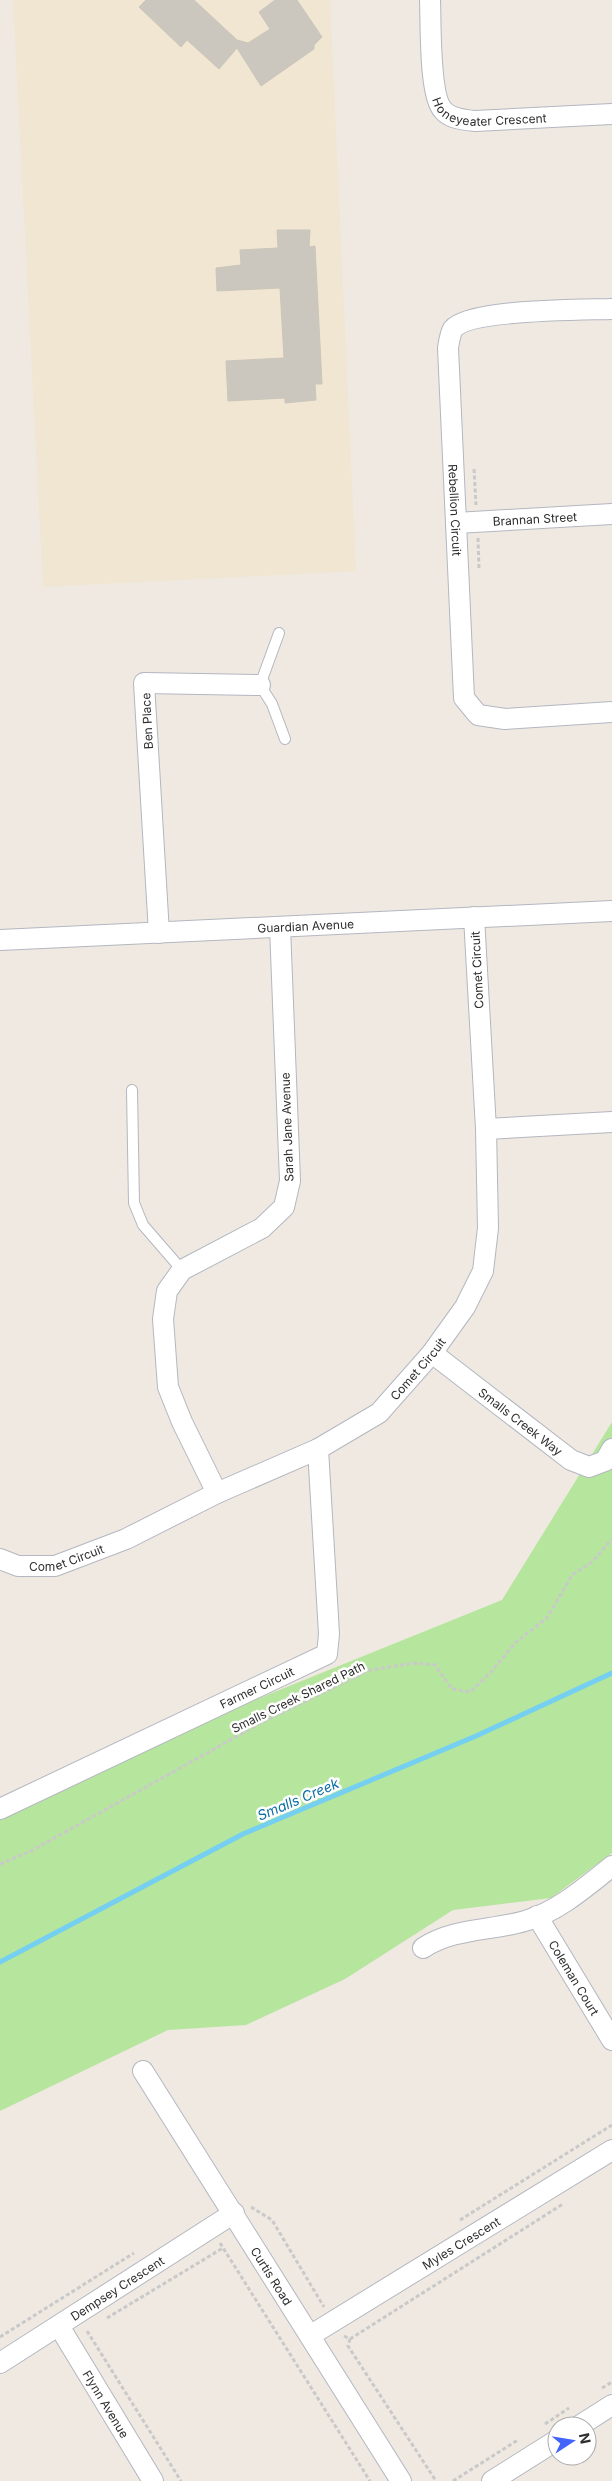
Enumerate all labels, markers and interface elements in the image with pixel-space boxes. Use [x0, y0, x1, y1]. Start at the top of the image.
street label: Honeyeater Crescent [430, 95, 547, 129]
street label: Rebellion Circuit [446, 464, 465, 556]
street label: Brannan Street [492, 509, 578, 528]
street label: Ben Place [138, 692, 156, 750]
street label: Guardian Avenue [257, 916, 354, 935]
street label: Comet Circuit [467, 931, 487, 1009]
street label: Sarah Jane Avenue [278, 1072, 296, 1182]
street label: Comet Circuit [387, 1334, 448, 1403]
street label: Smalls Creek Way [476, 1384, 566, 1459]
street label: Comet Circuit [29, 1541, 106, 1574]
street label: Smalls Creek Shared Path [229, 1658, 367, 1736]
street label: Farmer Circuit [217, 1663, 296, 1711]
water label: Smalls Creek [255, 1774, 342, 1824]
street label: Coleman Court [546, 1937, 603, 2018]
street label: Myles Crescent [419, 2213, 503, 2272]
street label: Curtis Road [248, 2244, 296, 2308]
street label: Dempsey Crescent [67, 2252, 167, 2323]
street label: Flynn Avenue [80, 2367, 132, 2440]
north arrow [547, 2416, 597, 2466]
text: N [576, 2431, 595, 2445]

